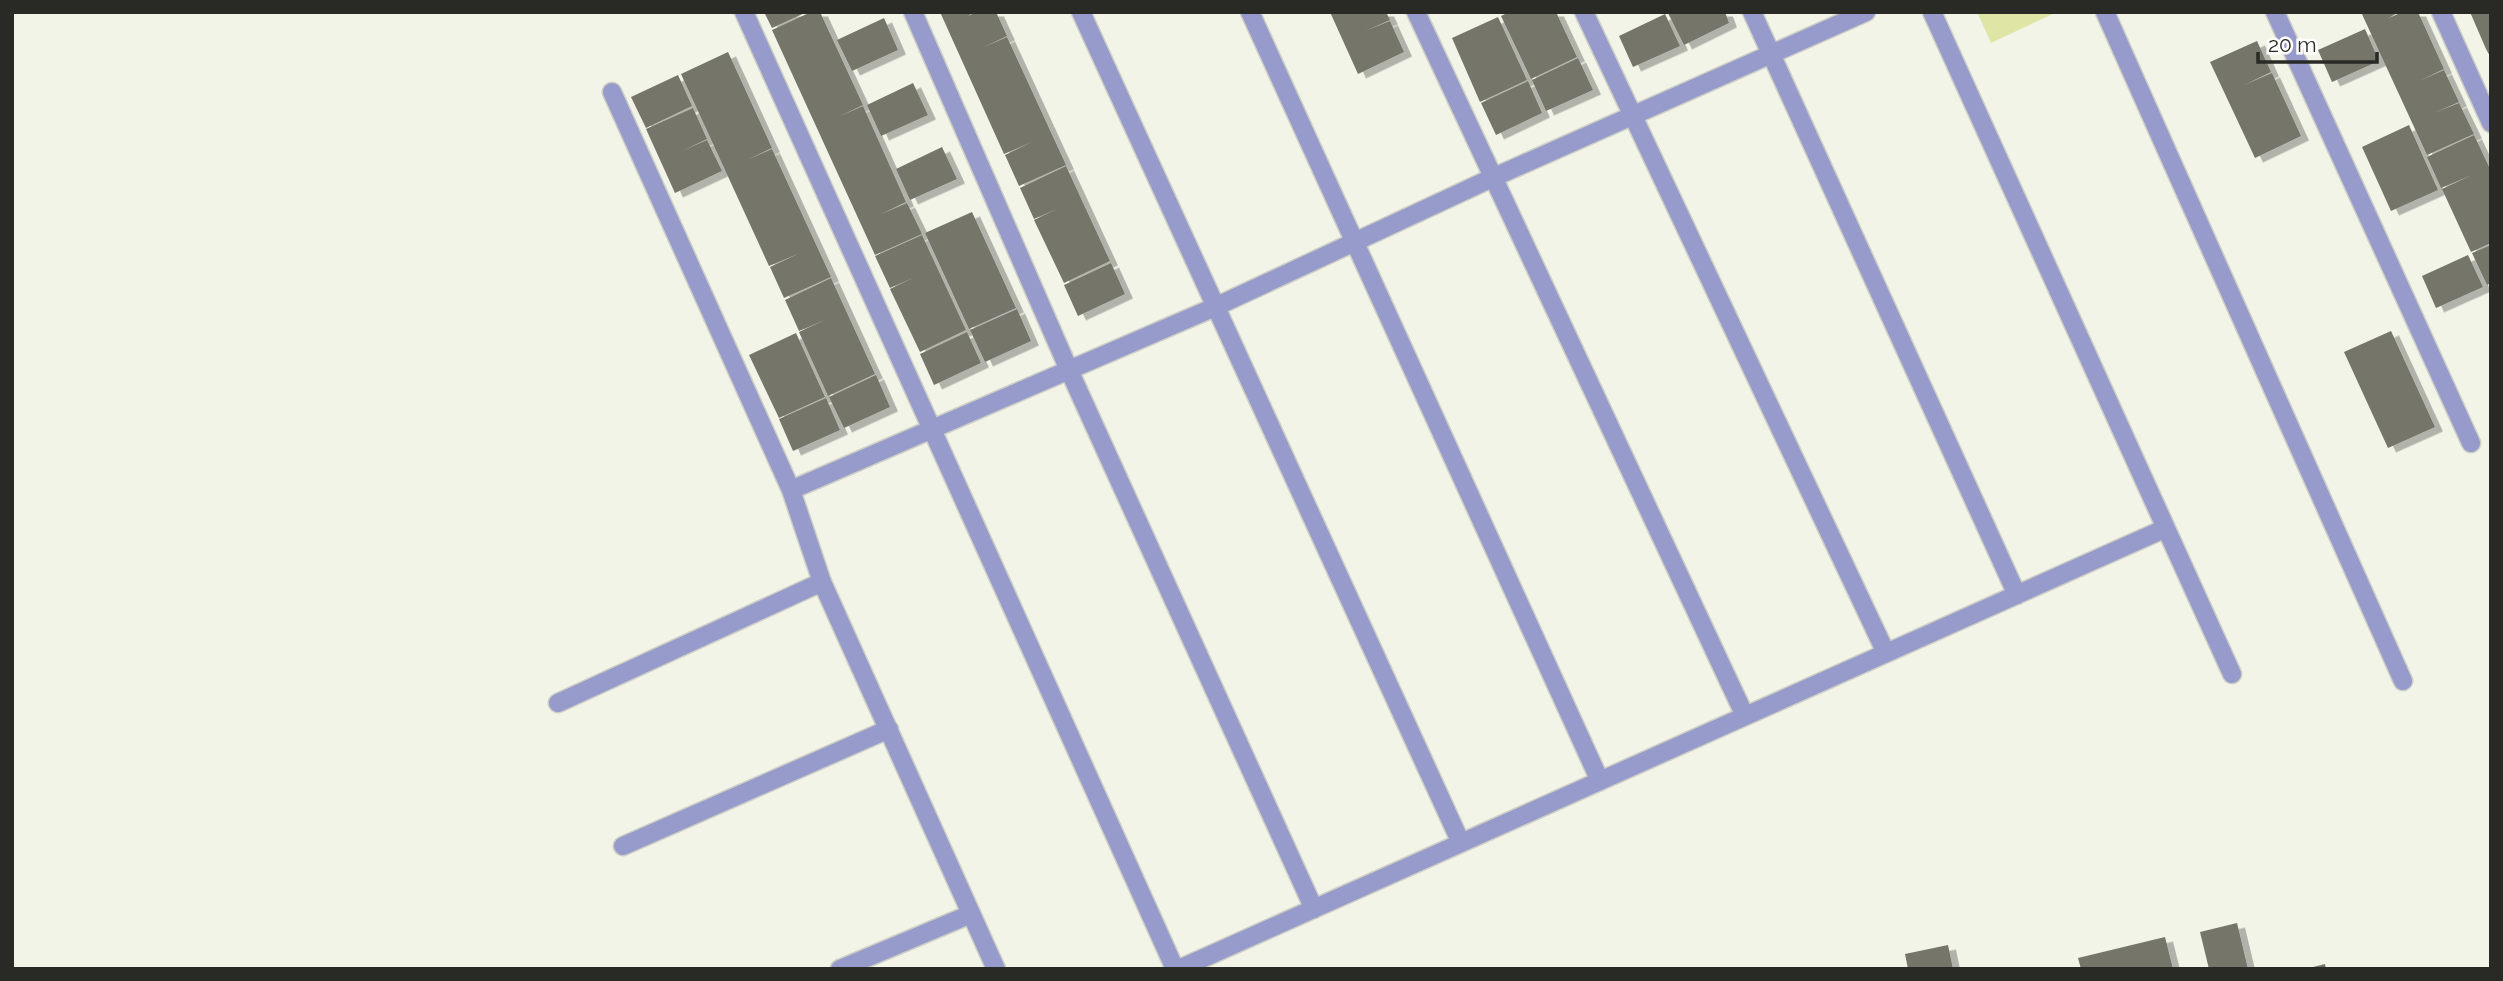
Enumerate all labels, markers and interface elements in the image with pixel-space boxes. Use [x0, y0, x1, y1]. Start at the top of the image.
scale bar [2258, 21, 2377, 65]
text: 20 m [2268, 32, 2316, 57]

